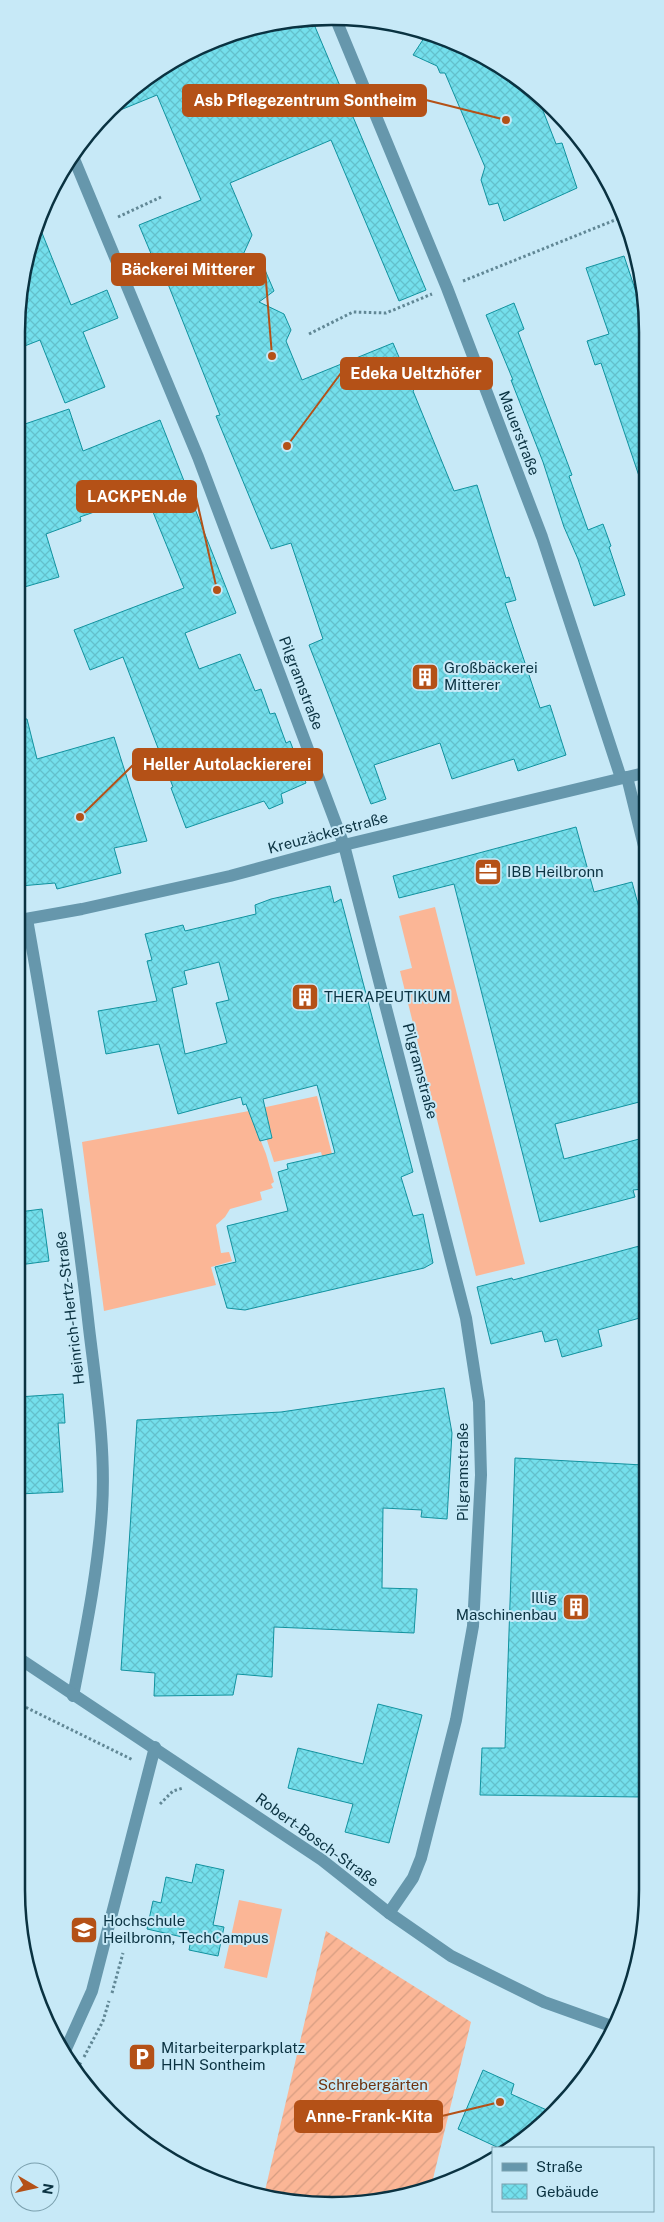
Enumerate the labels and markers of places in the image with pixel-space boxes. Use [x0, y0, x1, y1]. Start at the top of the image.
callout: Asb Pflegezentrum Sontheim [183, 85, 426, 116]
callout: Bäckerei Mitterer [112, 254, 265, 285]
callout: Edeka Ueltzhöfer [341, 358, 492, 389]
callout: LACKPEN.de [77, 481, 196, 512]
place label: Großbäckerei Mitterer [444, 659, 538, 693]
building icon: Großbäckerei Mitterer [410, 662, 440, 692]
callout: Heller Autolackiererei [133, 749, 322, 780]
office icon: IBB Heilbronn [473, 857, 503, 887]
place label: IBB Heilbronn [507, 863, 604, 880]
building icon: THERAPEUTIKUM [290, 982, 320, 1012]
place label: THERAPEUTIKUM [324, 988, 451, 1005]
place label: Illig Maschinenbau [456, 1589, 557, 1623]
building icon: Illig Maschinenbau [561, 1592, 591, 1622]
place label: Hochschule Heilbronn, TechCampus [103, 1912, 269, 1946]
school or university icon: Hochschule Heilbronn, TechCampus [69, 1915, 99, 1945]
place label: Mitarbeiterparkplatz HHN Sontheim [161, 2039, 305, 2073]
parking icon: Mitarbeiterparkplatz HHN Sontheim [127, 2042, 157, 2072]
callout: Anne-Frank-Kita [295, 2101, 442, 2132]

